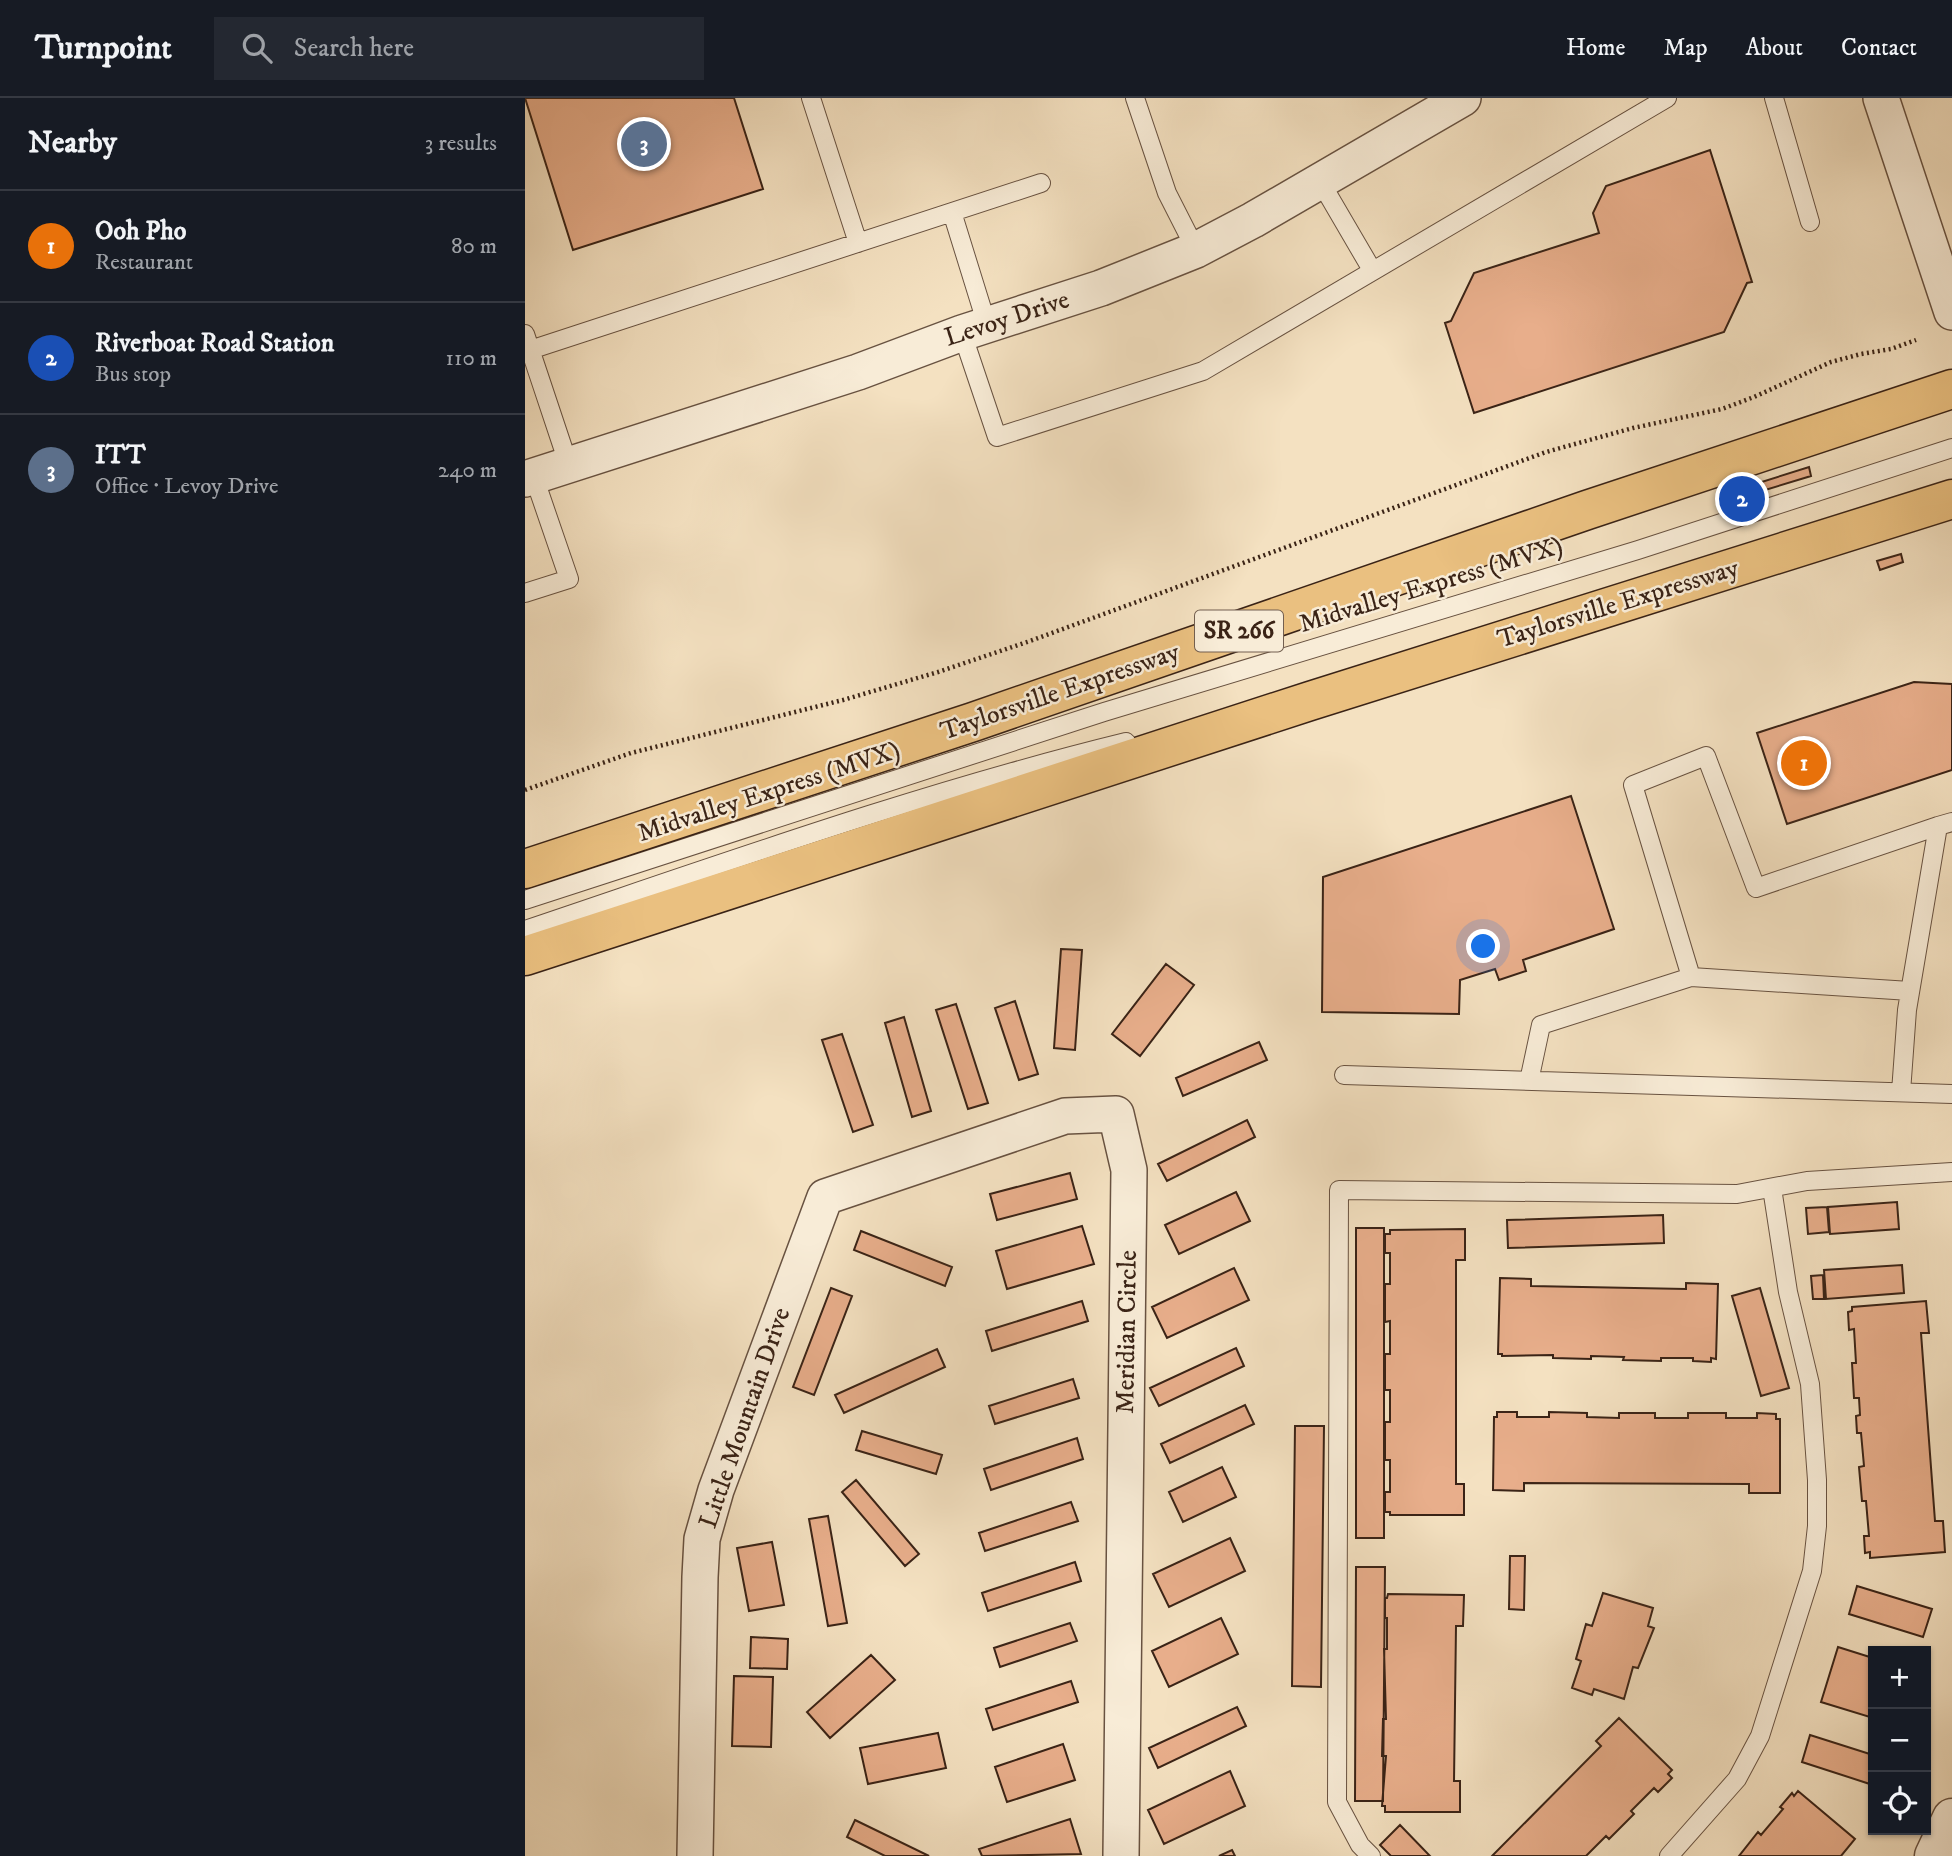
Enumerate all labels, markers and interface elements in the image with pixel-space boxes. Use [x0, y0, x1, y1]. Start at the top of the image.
search box [214, 17, 704, 80]
text: Turnpoint [35, 28, 172, 69]
icon: search [238, 29, 276, 67]
text: Search here [294, 32, 414, 65]
text: Home [1566, 33, 1625, 63]
text: Map [1663, 33, 1708, 63]
text: About [1746, 33, 1803, 63]
text: Contact [1841, 33, 1917, 63]
pin: 3 [621, 118, 667, 170]
text: Nearby [28, 125, 117, 162]
text: 3 results [425, 129, 497, 158]
text: Ooh Pho [95, 215, 186, 248]
text: 1 [47, 232, 55, 261]
text: 80 m [451, 232, 497, 261]
text: Restaurant [95, 248, 193, 277]
street label: Levoy Drive [940, 283, 1074, 355]
text: Riverboat Road Station [95, 327, 334, 360]
text: 2 [45, 344, 57, 373]
text: 110 m [446, 344, 497, 373]
text: Bus stop [95, 360, 171, 389]
text: ITT [95, 439, 146, 472]
text: 3 [47, 456, 55, 485]
text: 240 m [438, 456, 497, 485]
text: Office · Levoy Drive [95, 472, 278, 501]
pin: 2 [1719, 473, 1765, 525]
street label: Midvalley Express (MVX) [1295, 529, 1567, 641]
street label: Taylorsville Expressway [1493, 551, 1743, 656]
road number: SR 266 [1195, 610, 1283, 652]
street label: Taylorsville Expressway [936, 635, 1184, 748]
street label: Midvalley Express (MVX) [634, 734, 904, 850]
pin: 1 [1781, 737, 1827, 789]
your location [1466, 929, 1500, 963]
street label: Meridian Circle [1109, 1250, 1145, 1414]
street label: Little Mountain Drive [692, 1303, 798, 1533]
map controls [1868, 1646, 1931, 1835]
button: + [1868, 1646, 1931, 1709]
button: − [1868, 1709, 1931, 1772]
button: locate [1868, 1772, 1931, 1835]

